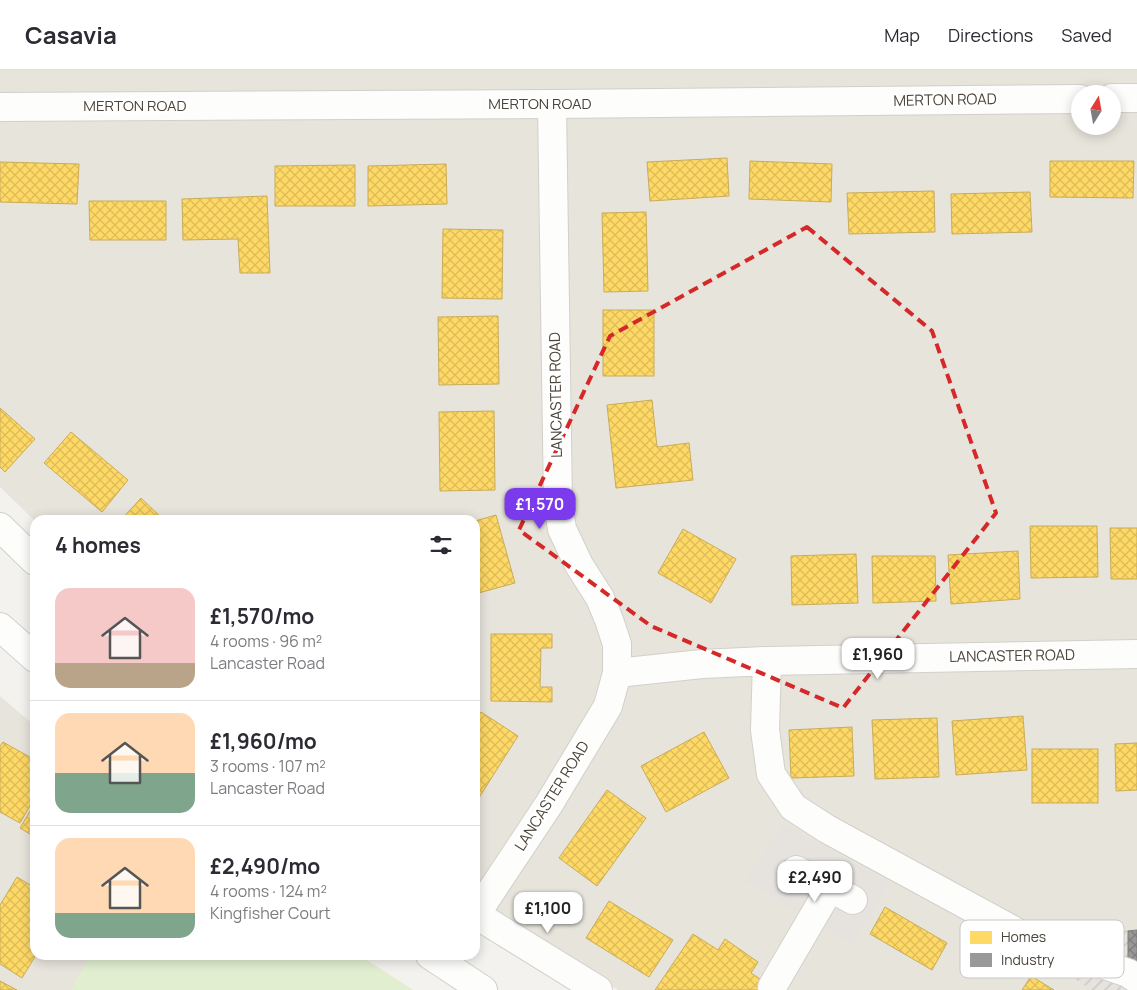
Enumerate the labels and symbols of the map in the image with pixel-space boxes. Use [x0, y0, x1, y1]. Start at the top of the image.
north arrow [1071, 85, 1121, 135]
street label: MERTON ROAD [893, 88, 997, 111]
street label: MERTON ROAD [488, 93, 592, 114]
street label: MERTON ROAD [83, 95, 187, 116]
street label: LANCASTER ROAD [544, 332, 567, 458]
pin: £1,570 [499, 488, 581, 530]
pin: £1,960 [837, 638, 919, 680]
street label: LANCASTER ROAD [949, 644, 1075, 667]
street label: LANCASTER ROAD [509, 737, 594, 855]
pin: £2,490 [774, 860, 856, 903]
pin: £1,100 [507, 892, 589, 934]
legend [960, 920, 1124, 978]
text: Homes [1001, 927, 1046, 946]
text: Industry [1001, 950, 1055, 969]

